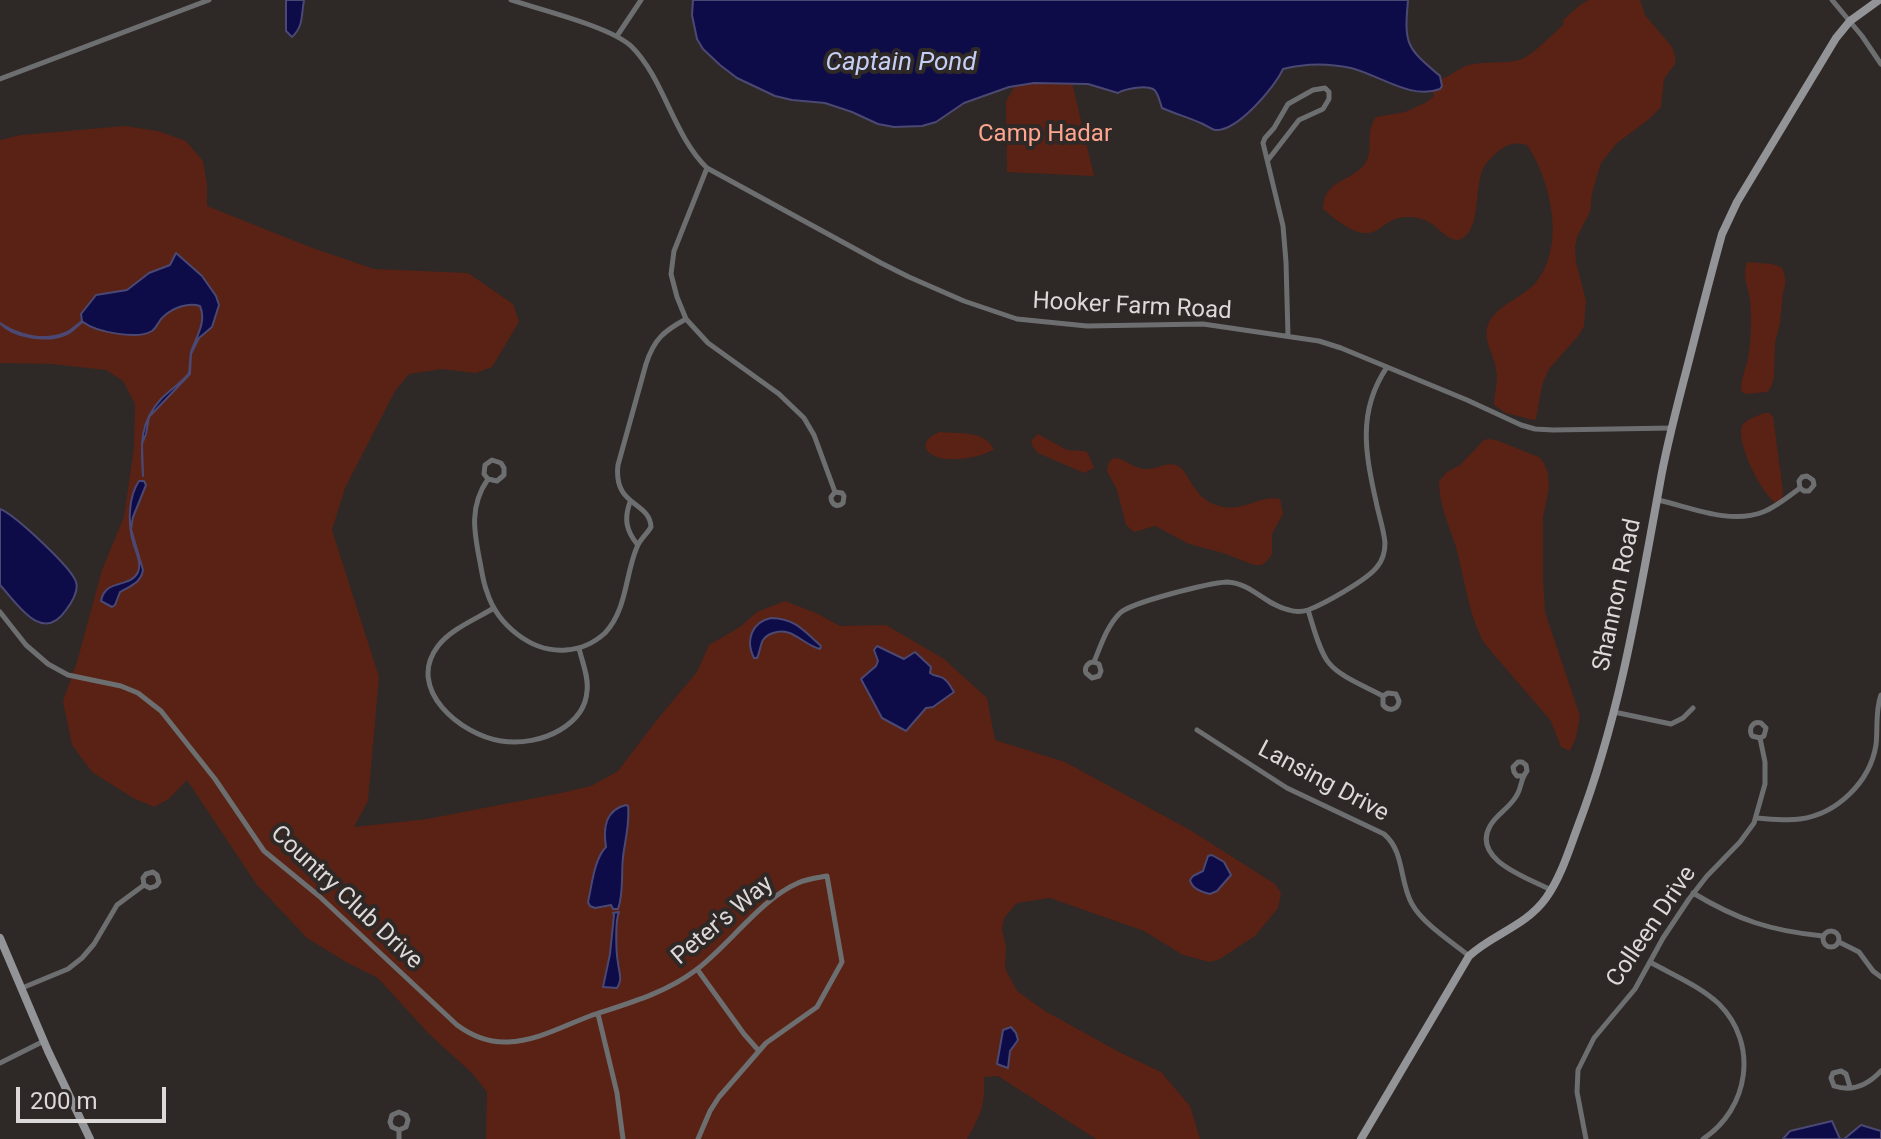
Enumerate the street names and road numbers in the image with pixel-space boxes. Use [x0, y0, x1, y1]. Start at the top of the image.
street label: Hooker Farm Road [1032, 287, 1232, 327]
street label: Shannon Road [1588, 516, 1648, 674]
street label: Lansing Drive [1253, 735, 1393, 829]
street label: Country Club Drive [264, 820, 428, 976]
street label: Colleen Drive [1601, 861, 1703, 993]
street label: Peter's Way [666, 870, 780, 972]

